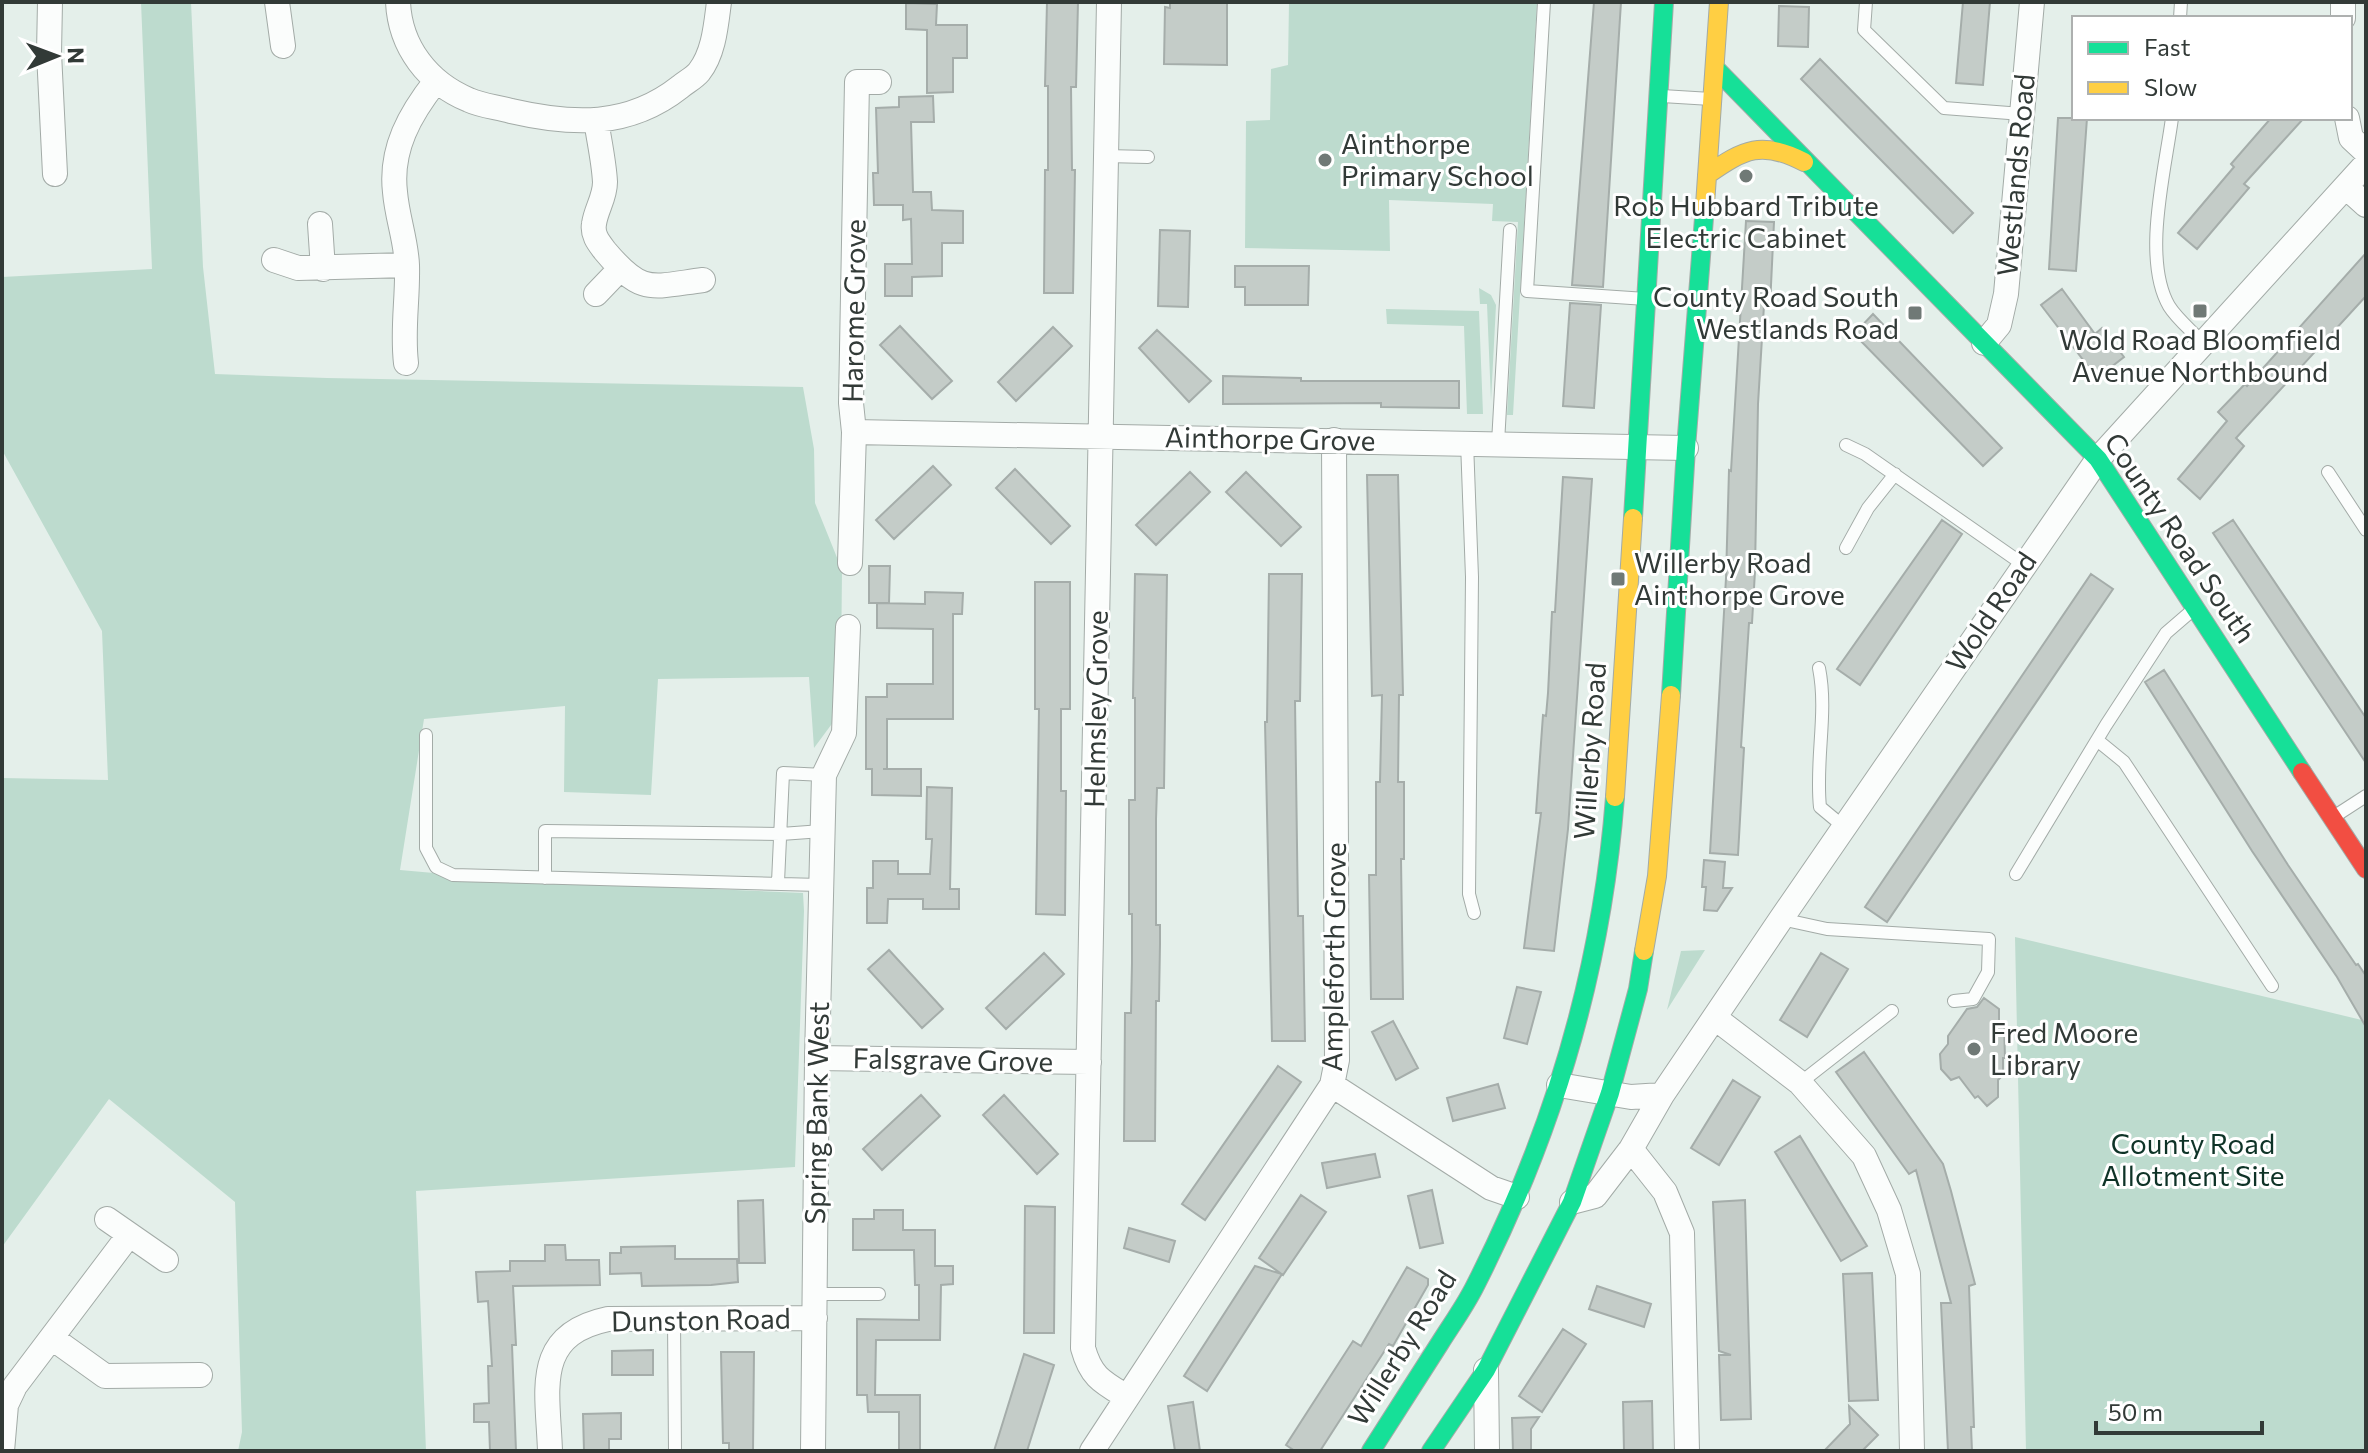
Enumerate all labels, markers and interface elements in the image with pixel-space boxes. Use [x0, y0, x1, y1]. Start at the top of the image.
north arrow [16, 16, 96, 96]
legend [2072, 16, 2352, 120]
text: Fast [2144, 32, 2191, 61]
text: N [63, 47, 90, 64]
street label: Westlands Road [1989, 72, 2041, 278]
text: Slow [2144, 72, 2197, 101]
place label: Ainthorpe Primary School [1341, 126, 1534, 192]
marker: Ainthorpe Primary School [1316, 151, 1334, 169]
marker: Rob Hubbard Tribute Electric Cabinet [1737, 167, 1755, 185]
place label: Rob Hubbard Tribute Electric Cabinet [1613, 188, 1879, 254]
street label: Harome Grove [834, 219, 872, 403]
place label: County Road South Westlands Road [1653, 279, 1899, 345]
marker: Wold Road Bloomfield Avenue Northbound [2191, 302, 2209, 320]
marker: County Road South Westlands Road [1906, 304, 1924, 322]
place label: Wold Road Bloomfield Avenue Northbound [2059, 322, 2341, 388]
street label: Ainthorpe Grove [1164, 419, 1376, 457]
street label: County Road South [2098, 426, 2264, 649]
place label: Willerby Road Ainthorpe Grove [1634, 545, 1845, 611]
street label: Wold Road [1938, 545, 2043, 678]
marker: Willerby Road Ainthorpe Grove [1609, 570, 1627, 588]
street label: Helmsley Grove [1076, 610, 1114, 808]
street label: Willerby Road [1566, 661, 1612, 841]
street label: Ampleforth Grove [1314, 842, 1352, 1072]
street label: Spring Bank West [797, 1001, 835, 1225]
place label: Fred Moore Library [1990, 1015, 2138, 1081]
street label: Falsgrave Grove [852, 1040, 1054, 1078]
marker: Fred Moore Library [1965, 1040, 1983, 1058]
park label: County Road Allotment Site [2101, 1126, 2285, 1192]
street label: Willerby Road [1340, 1263, 1463, 1432]
street label: Dunston Road [611, 1300, 791, 1338]
scale bar [2096, 1385, 2262, 1435]
text: 50 m [2108, 1397, 2163, 1426]

